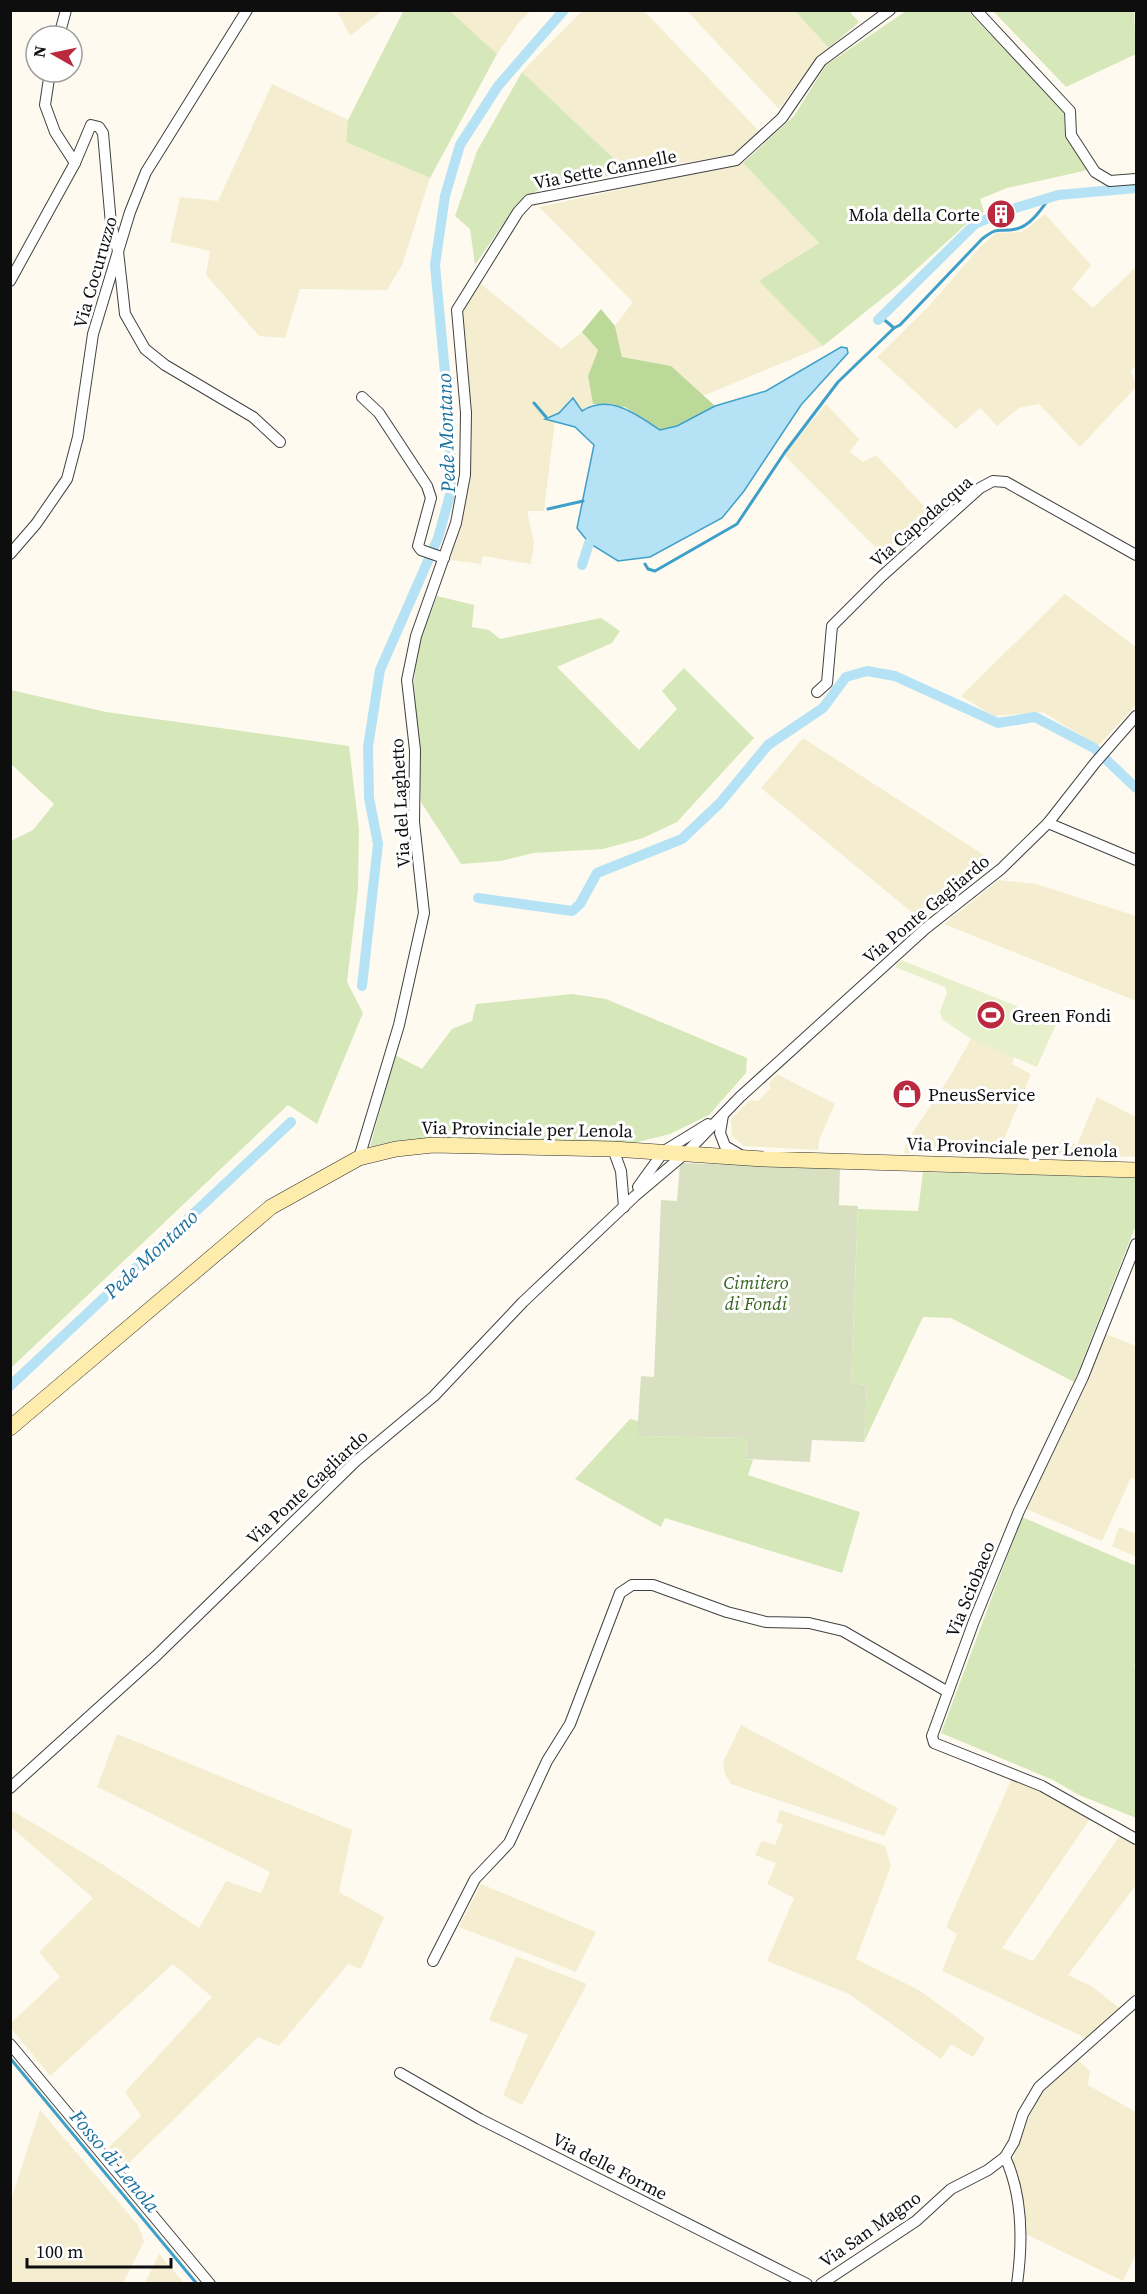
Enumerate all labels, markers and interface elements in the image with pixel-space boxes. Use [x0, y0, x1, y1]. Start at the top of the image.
north arrow [24, 24, 84, 84]
text: N [27, 44, 51, 59]
street label: Via Sette Cannelle [531, 143, 679, 195]
building icon: Mola della Corte [985, 198, 1017, 230]
place label: Mola della Corte [849, 202, 980, 227]
street label: Via Cocuruzzo [67, 213, 123, 331]
water label: Pede Montano [430, 373, 462, 494]
street label: Via Capodacqua [864, 469, 978, 573]
street label: Via del Laghetto [384, 737, 416, 868]
street label: Via Ponte Gagliardo [857, 849, 995, 969]
sports icon: Green Fondi [975, 999, 1007, 1031]
place label: Green Fondi [1012, 1003, 1111, 1028]
shop icon: PneusService [891, 1078, 923, 1110]
place label: PneusService [928, 1082, 1035, 1107]
street label: Via Provinciale per Lenola [421, 1115, 634, 1143]
street label: Via Provinciale per Lenola [906, 1131, 1119, 1163]
water label: Pede Montano [97, 1203, 204, 1306]
park label: Cimitero di Fondi [723, 1270, 789, 1316]
street label: Via Ponte Gagliardo [241, 1424, 373, 1550]
street label: Via Sciobaco [939, 1537, 1001, 1641]
water label: Fosso di Lenola [63, 2103, 167, 2219]
street label: Via delle Forme [548, 2126, 672, 2206]
street label: Via San Magno [814, 2185, 926, 2273]
scale bar [27, 2231, 171, 2269]
text: 100 m [36, 2239, 83, 2264]

